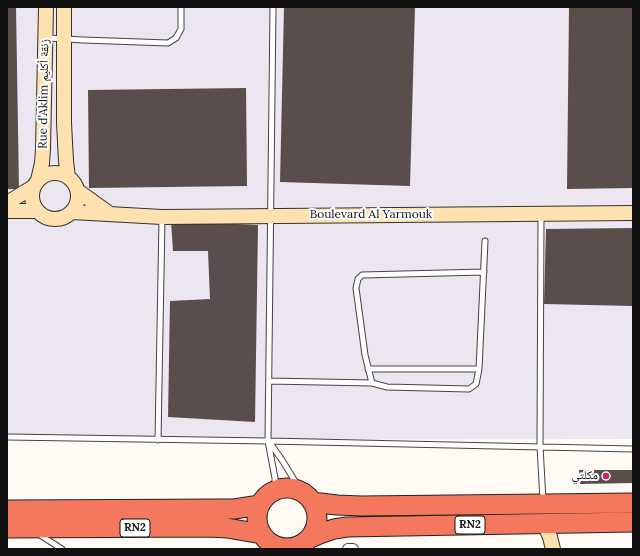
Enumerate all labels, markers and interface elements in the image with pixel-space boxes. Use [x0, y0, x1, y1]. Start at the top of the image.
street label: Rue d’Aklim زنقة أكليم [36, 39, 52, 149]
street label: Boulevard Al Yarmouk [310, 208, 432, 222]
place label: مكلتي [572, 469, 598, 483]
marker: مكلتي [601, 471, 611, 481]
road number: RN2 [455, 516, 485, 534]
road number: RN2 [120, 519, 150, 537]

